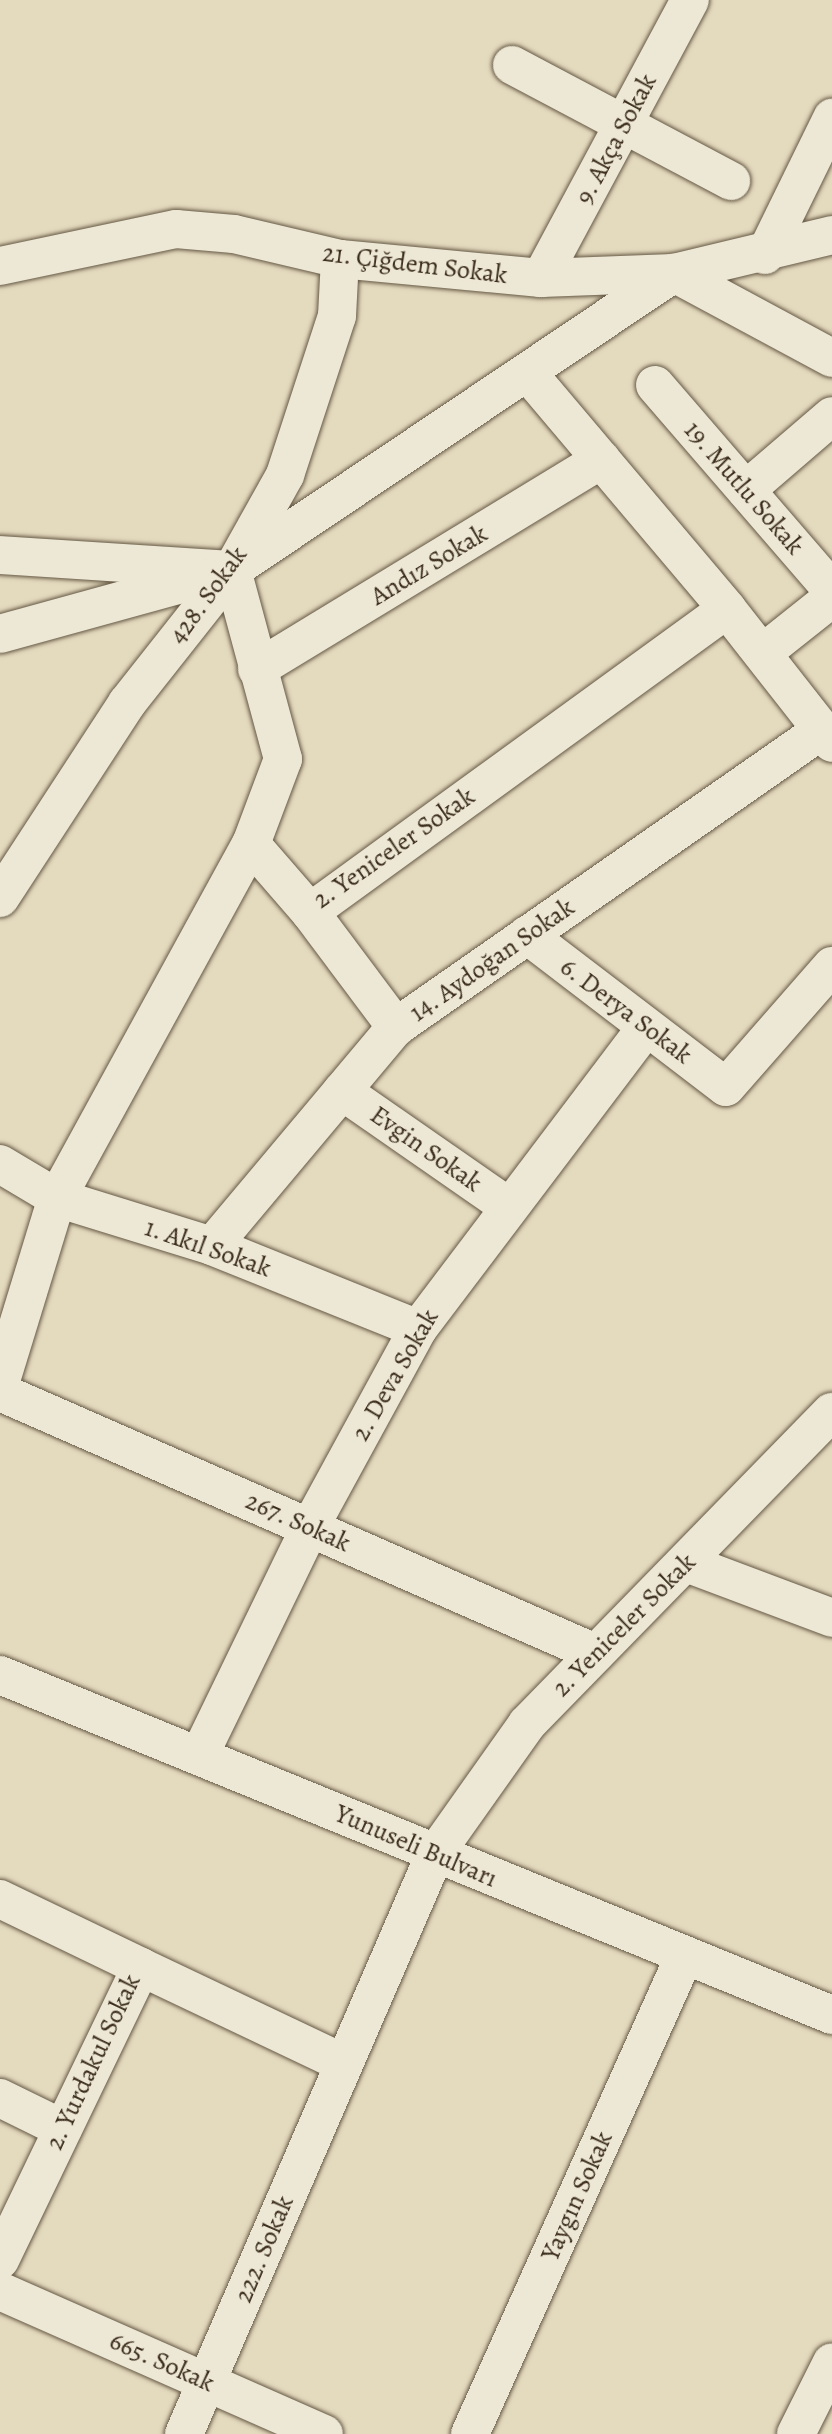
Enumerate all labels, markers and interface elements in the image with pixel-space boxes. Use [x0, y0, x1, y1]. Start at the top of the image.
street label: 9. Akça Sokak [569, 68, 663, 210]
street label: 21. Çiğdem Sokak [321, 237, 509, 291]
street label: 19. Mutlu Sokak [677, 415, 811, 561]
street label: Andız Sokak [365, 518, 493, 612]
street label: 428. Sokak [162, 540, 254, 650]
street label: 2. Yeniceler Sokak [307, 781, 481, 915]
street label: 14. Aydoğan Sokak [403, 891, 581, 1029]
street label: 6. Derya Sokak [554, 951, 698, 1071]
street label: Evgin Sokak [364, 1099, 488, 1199]
street label: 1. Akıl Sokak [141, 1212, 275, 1284]
street label: 2. Deva Sokak [345, 1303, 445, 1447]
street label: 267. Sokak [240, 1485, 356, 1559]
street label: 2. Yeniceler Sokak [546, 1547, 702, 1703]
street label: Yunuseli Bulvarı [330, 1798, 502, 1894]
street label: 2. Yurdakul Sokak [39, 1969, 147, 2155]
street label: Yaygın Sokak [535, 2126, 619, 2266]
street label: 222. Sokak [227, 2191, 301, 2307]
street label: 665. Sokak [105, 2325, 219, 2399]

